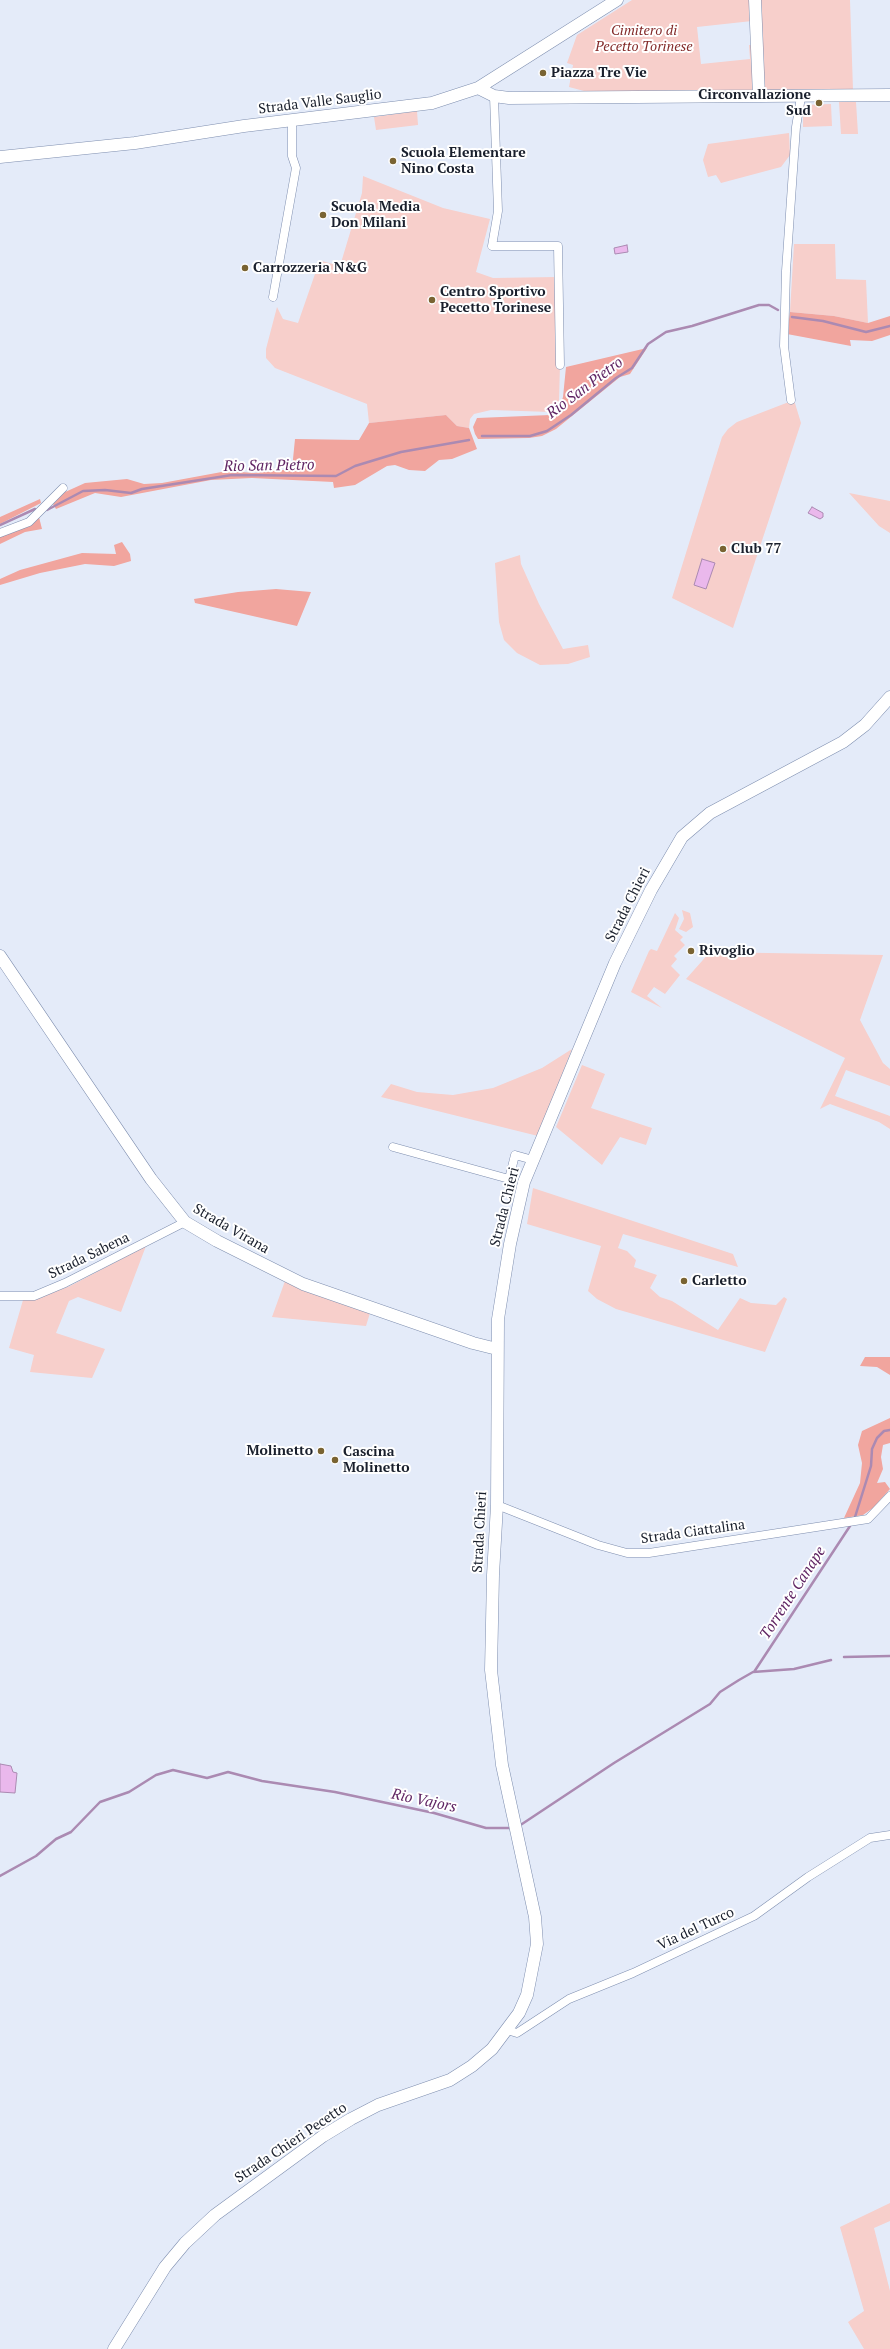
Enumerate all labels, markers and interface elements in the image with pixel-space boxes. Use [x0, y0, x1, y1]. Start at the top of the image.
park label: Cimitero di Pecetto Torinese [595, 23, 693, 56]
place label: Piazza Tre Vie [551, 65, 647, 81]
marker: Piazza Tre Vie [538, 68, 548, 78]
street label: Strada Valle Sauglio [257, 86, 383, 118]
place label: Circonvallazione Sud [698, 87, 811, 120]
marker: Circonvallazione Sud [814, 98, 824, 108]
place label: Scuola Elementare Nino Costa [401, 145, 526, 178]
marker: Scuola Elementare Nino Costa [388, 156, 398, 166]
place label: Scuola Media Don Milani [331, 199, 420, 232]
marker: Scuola Media Don Milani [318, 210, 328, 220]
place label: Carrozzeria N&G [253, 260, 367, 276]
marker: Carrozzeria N&G [240, 263, 250, 273]
place label: Centro Sportivo Pecetto Torinese [440, 284, 551, 316]
marker: Centro Sportivo Pecetto Torinese [427, 295, 437, 305]
water label: Rio San Pietro [543, 353, 627, 423]
water label: Rio San Pietro [223, 456, 315, 476]
place label: Club 77 [731, 541, 781, 557]
marker: Club 77 [718, 544, 728, 554]
street label: Strada Chieri [602, 865, 654, 945]
place label: Rivoglio [699, 943, 755, 959]
marker: Rivoglio [686, 946, 696, 956]
street label: Strada Chieri [487, 1165, 523, 1249]
street label: Strada Virana [190, 1200, 272, 1258]
street label: Strada Sabena [46, 1229, 132, 1283]
place label: Carletto [692, 1273, 746, 1289]
marker: Carletto [679, 1276, 689, 1286]
place label: Molinetto [246, 1443, 313, 1459]
place label: Cascina Molinetto [343, 1444, 410, 1476]
marker: Molinetto [316, 1446, 326, 1456]
marker: Cascina Molinetto [330, 1455, 340, 1465]
street label: Strada Chieri [469, 1491, 491, 1573]
street label: Strada Ciattalina [640, 1516, 746, 1548]
water label: Torrente Canape [756, 1543, 830, 1643]
water label: Rio Vajors [390, 1785, 458, 1817]
street label: Via del Turco [655, 1904, 737, 1954]
street label: Strada Chieri Pecetto [232, 2099, 350, 2187]

